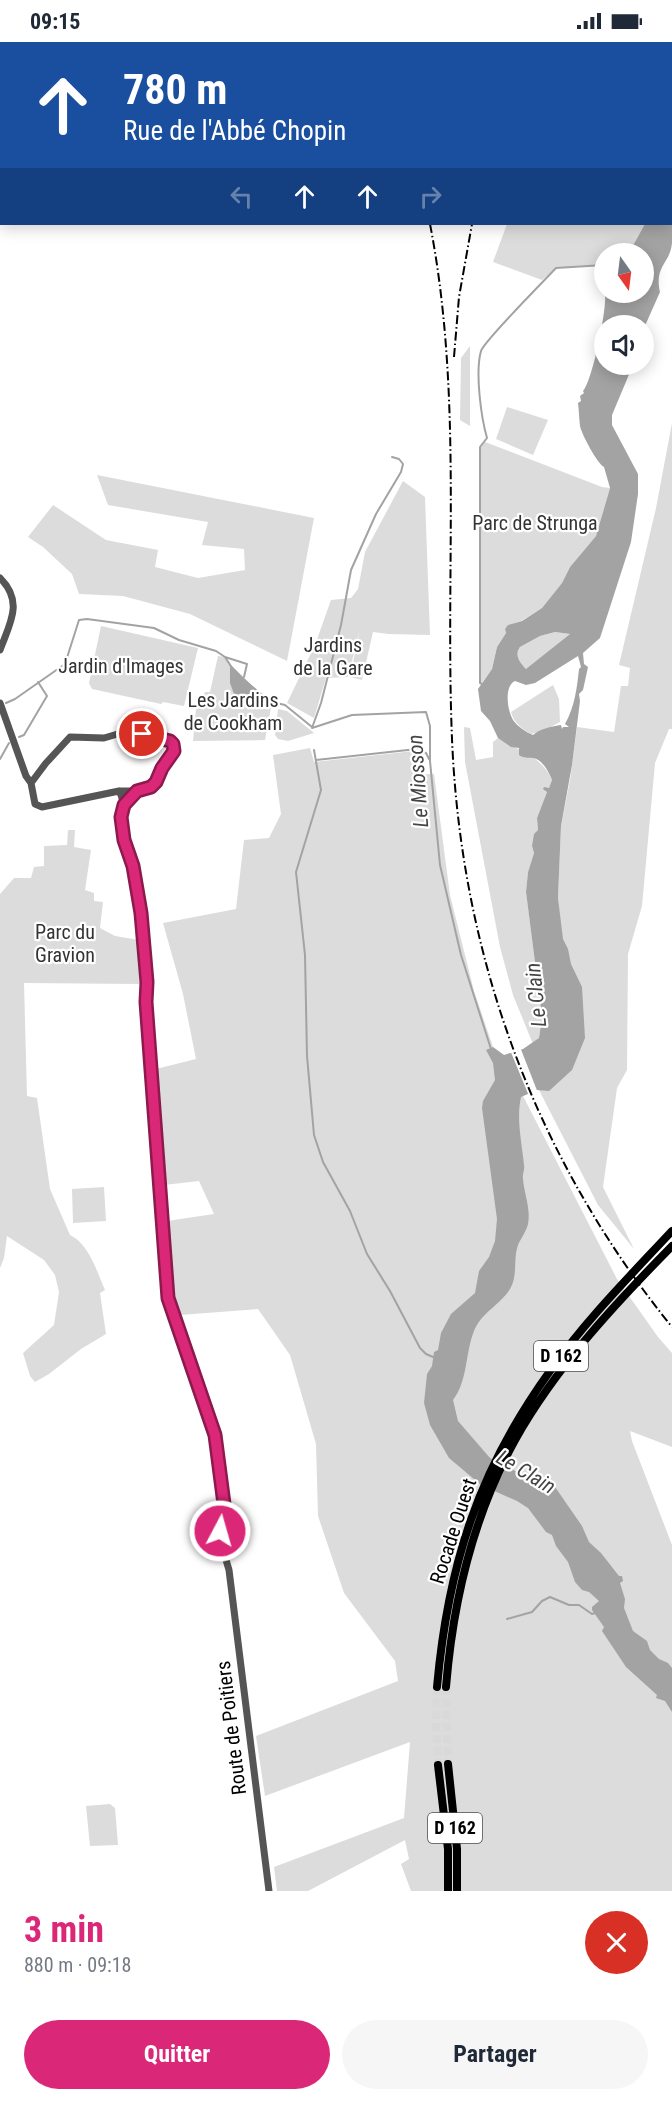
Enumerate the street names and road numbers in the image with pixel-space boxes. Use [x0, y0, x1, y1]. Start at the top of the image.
road number: D 162 [534, 1341, 588, 1371]
street label: Rocade Ouest [425, 1475, 481, 1587]
street label: Route de Poitiers [211, 1660, 251, 1796]
road number: D 162 [428, 1813, 482, 1843]

